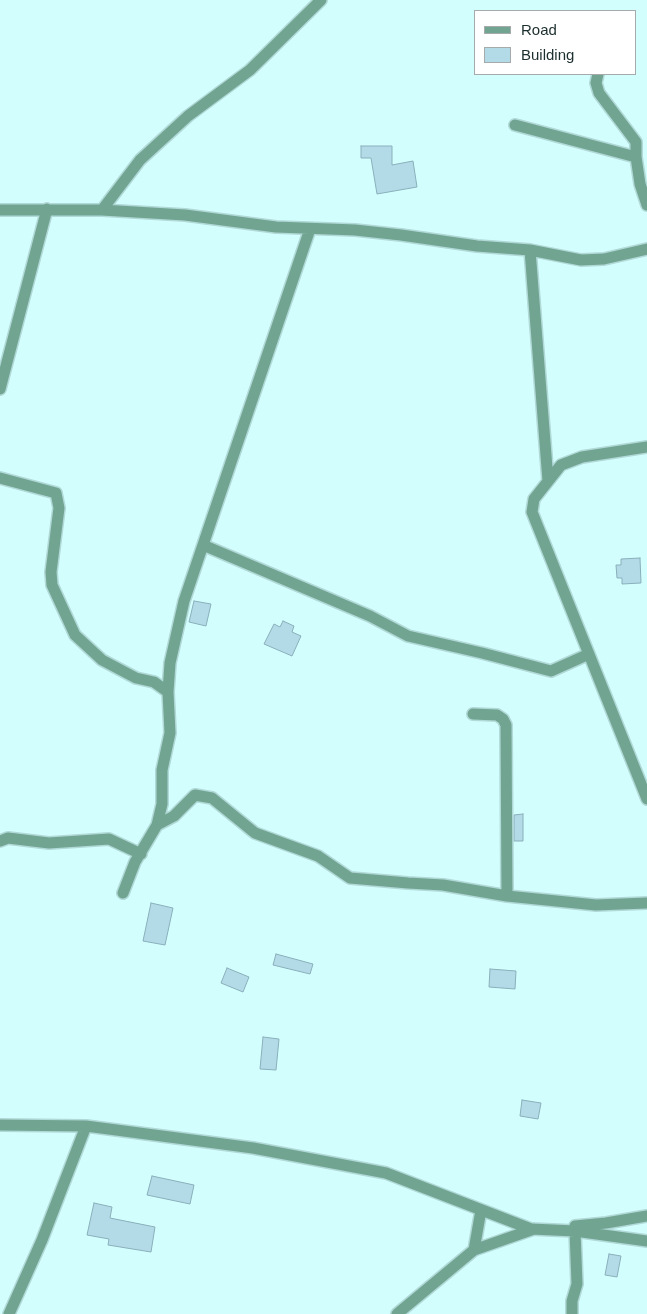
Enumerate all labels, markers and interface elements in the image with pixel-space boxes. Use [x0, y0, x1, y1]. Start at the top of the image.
legend [474, 10, 637, 75]
text: Road [521, 21, 557, 38]
text: Building [521, 46, 574, 63]

